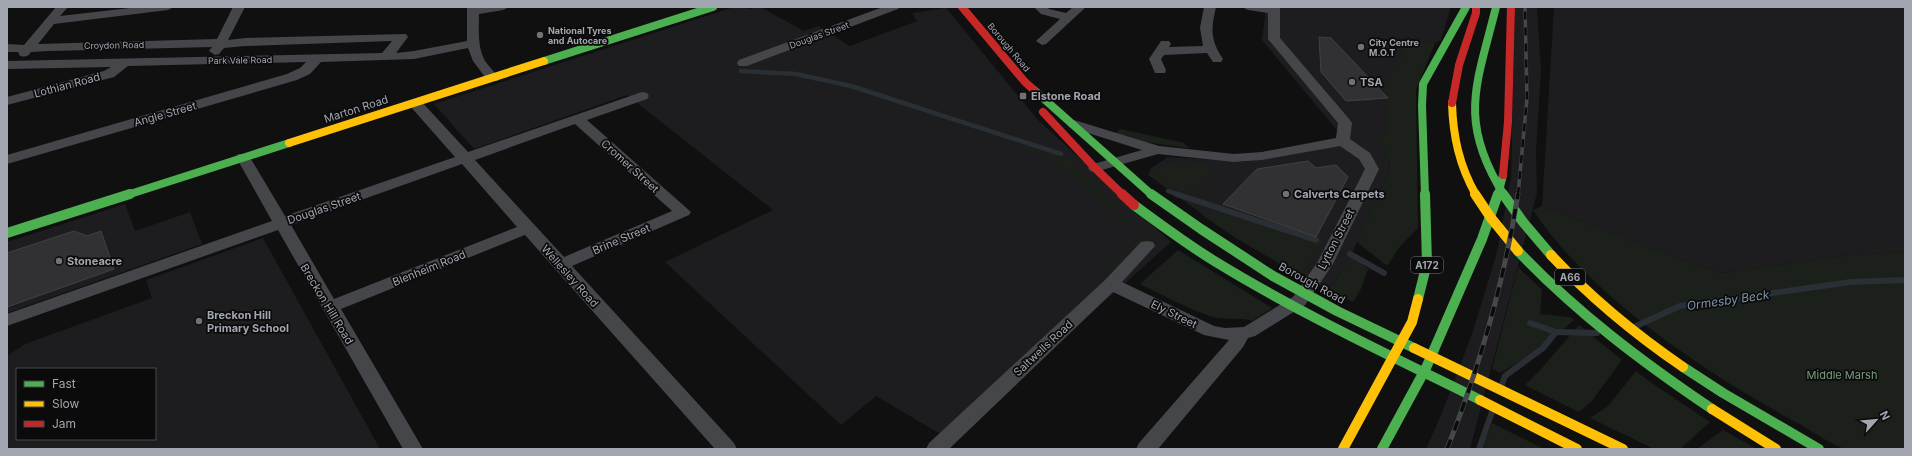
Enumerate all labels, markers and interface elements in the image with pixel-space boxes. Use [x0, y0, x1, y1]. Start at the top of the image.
street label: Douglas Street [788, 19, 850, 51]
street label: Borough Road [985, 20, 1033, 74]
place label: National Tyres and Autocare [548, 25, 611, 46]
marker: National Tyres and Autocare [535, 30, 545, 40]
place label: City Centre M.O.T [1369, 37, 1420, 58]
street label: Croydon Road [84, 39, 144, 51]
marker: City Centre M.O.T [1356, 42, 1366, 52]
street label: Park Vale Road [208, 54, 272, 66]
street label: Lothian Road [32, 69, 102, 101]
place label: TSA [1360, 75, 1383, 89]
marker: TSA [1347, 77, 1357, 87]
place label: Elstone Road [1031, 89, 1101, 103]
marker: Elstone Road [1018, 91, 1028, 101]
street label: Marton Road [322, 92, 390, 126]
street label: Angle Street [132, 98, 198, 130]
street label: Cromer Street [598, 136, 662, 196]
place label: Calverts Carpets [1294, 187, 1385, 201]
street label: Douglas Street [286, 189, 363, 227]
marker: Calverts Carpets [1281, 189, 1291, 199]
street label: Lytton Street [1315, 206, 1357, 272]
street label: Brine Street [590, 220, 652, 257]
street label: Wellesley Road [538, 242, 602, 310]
street label: Blenheim Road [390, 247, 468, 289]
place label: Stoneacre [67, 254, 122, 268]
marker: Stoneacre [54, 256, 64, 266]
road number: A172 [1411, 257, 1443, 273]
street label: Borough Road [1276, 259, 1348, 307]
street label: Breckon Hill Road [297, 261, 357, 347]
road number: A66 [1555, 269, 1585, 285]
water label: Ormesby Beck [1686, 287, 1771, 313]
street label: Ely Street [1149, 297, 1200, 331]
place label: Breckon Hill Primary School [207, 308, 289, 335]
marker: Breckon Hill Primary School [194, 316, 204, 326]
street label: Saltwells Road [1011, 317, 1075, 379]
legend [16, 368, 156, 440]
park label: Middle Marsh [1807, 368, 1877, 382]
text: Fast [52, 376, 76, 391]
text: Slow [52, 396, 80, 411]
north arrow [1856, 400, 1896, 440]
text: N [1877, 409, 1893, 422]
text: Jam [52, 416, 76, 431]

